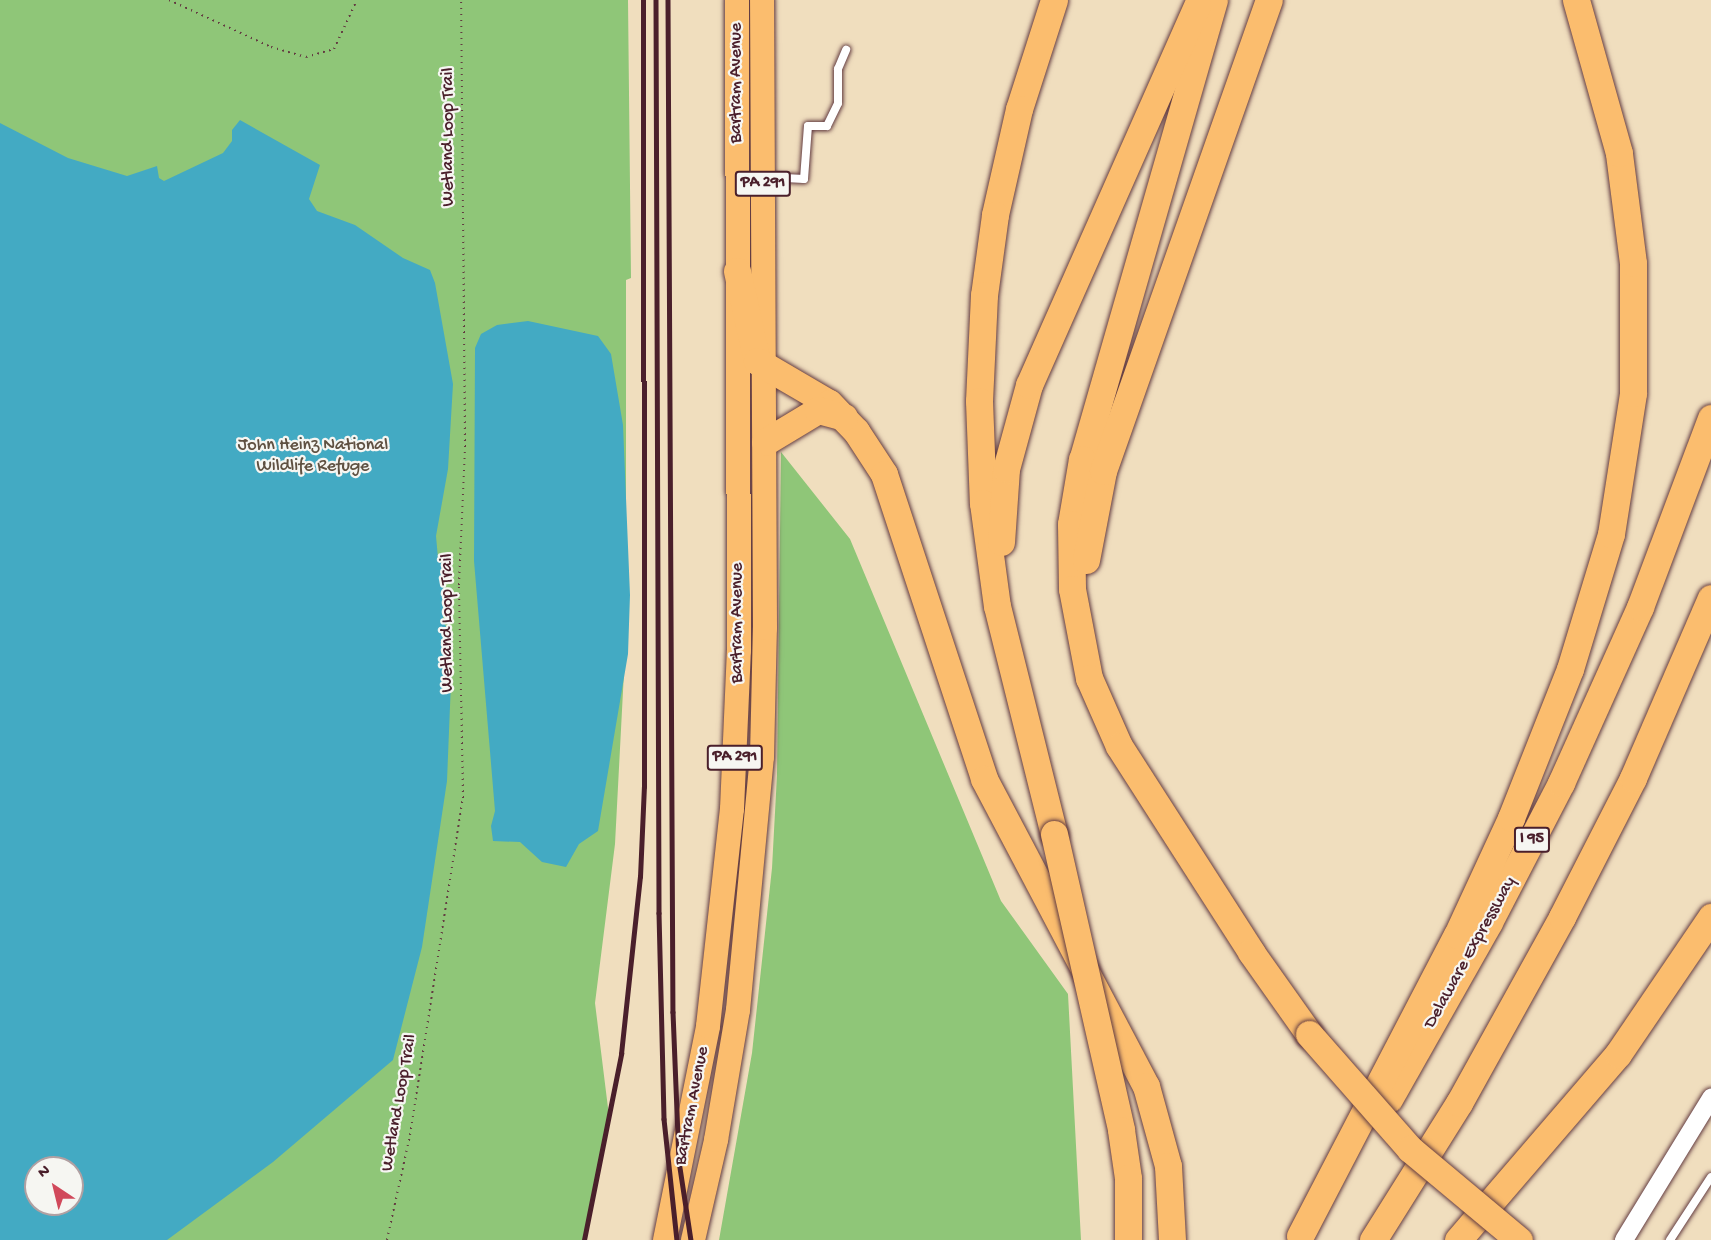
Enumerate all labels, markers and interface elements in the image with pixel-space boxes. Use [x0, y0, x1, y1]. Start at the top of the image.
street label: Bartram Avenue [726, 23, 748, 143]
street label: Wetland Loop Trail [438, 68, 460, 206]
road number: PA 291 [734, 171, 792, 197]
park label: John Heinz National Wildlife Refuge [238, 436, 388, 478]
street label: Wetland Loop Trail [437, 554, 459, 692]
street label: Bartram Avenue [727, 563, 749, 683]
road number: PA 291 [706, 745, 764, 771]
road number: I 95 [1512, 827, 1552, 853]
street label: Delaware Expressway [1420, 873, 1522, 1033]
street label: Wetland Loop Trail [377, 1033, 423, 1173]
street label: Bartram Avenue [671, 1045, 715, 1167]
north arrow [24, 1156, 84, 1216]
text: N [35, 1162, 54, 1183]

